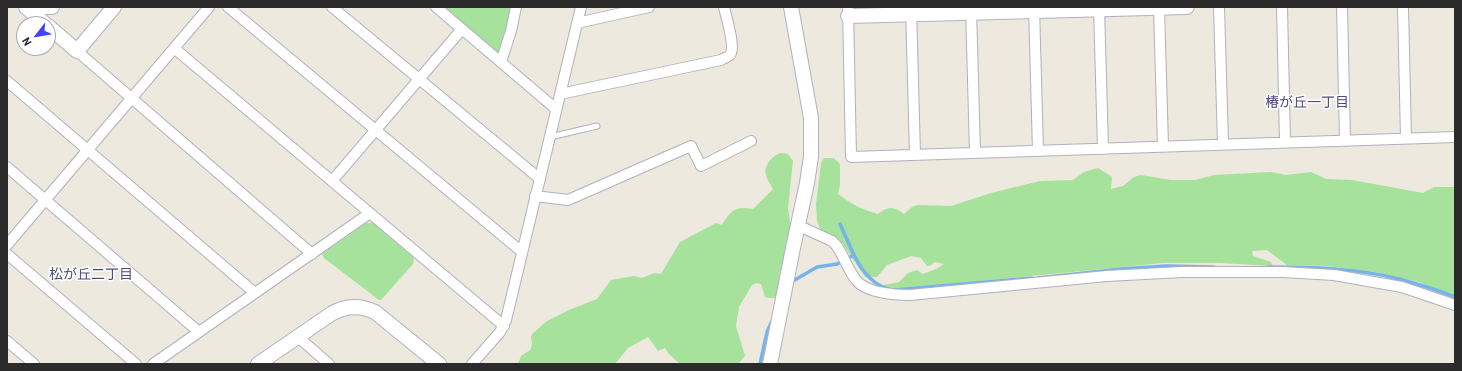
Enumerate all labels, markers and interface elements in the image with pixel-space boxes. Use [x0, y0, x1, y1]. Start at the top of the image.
north arrow [16, 16, 56, 56]
text: N [19, 35, 34, 48]
district label: 椿が丘一丁目 [1265, 94, 1349, 110]
district label: 松が丘二丁目 [49, 266, 133, 282]

